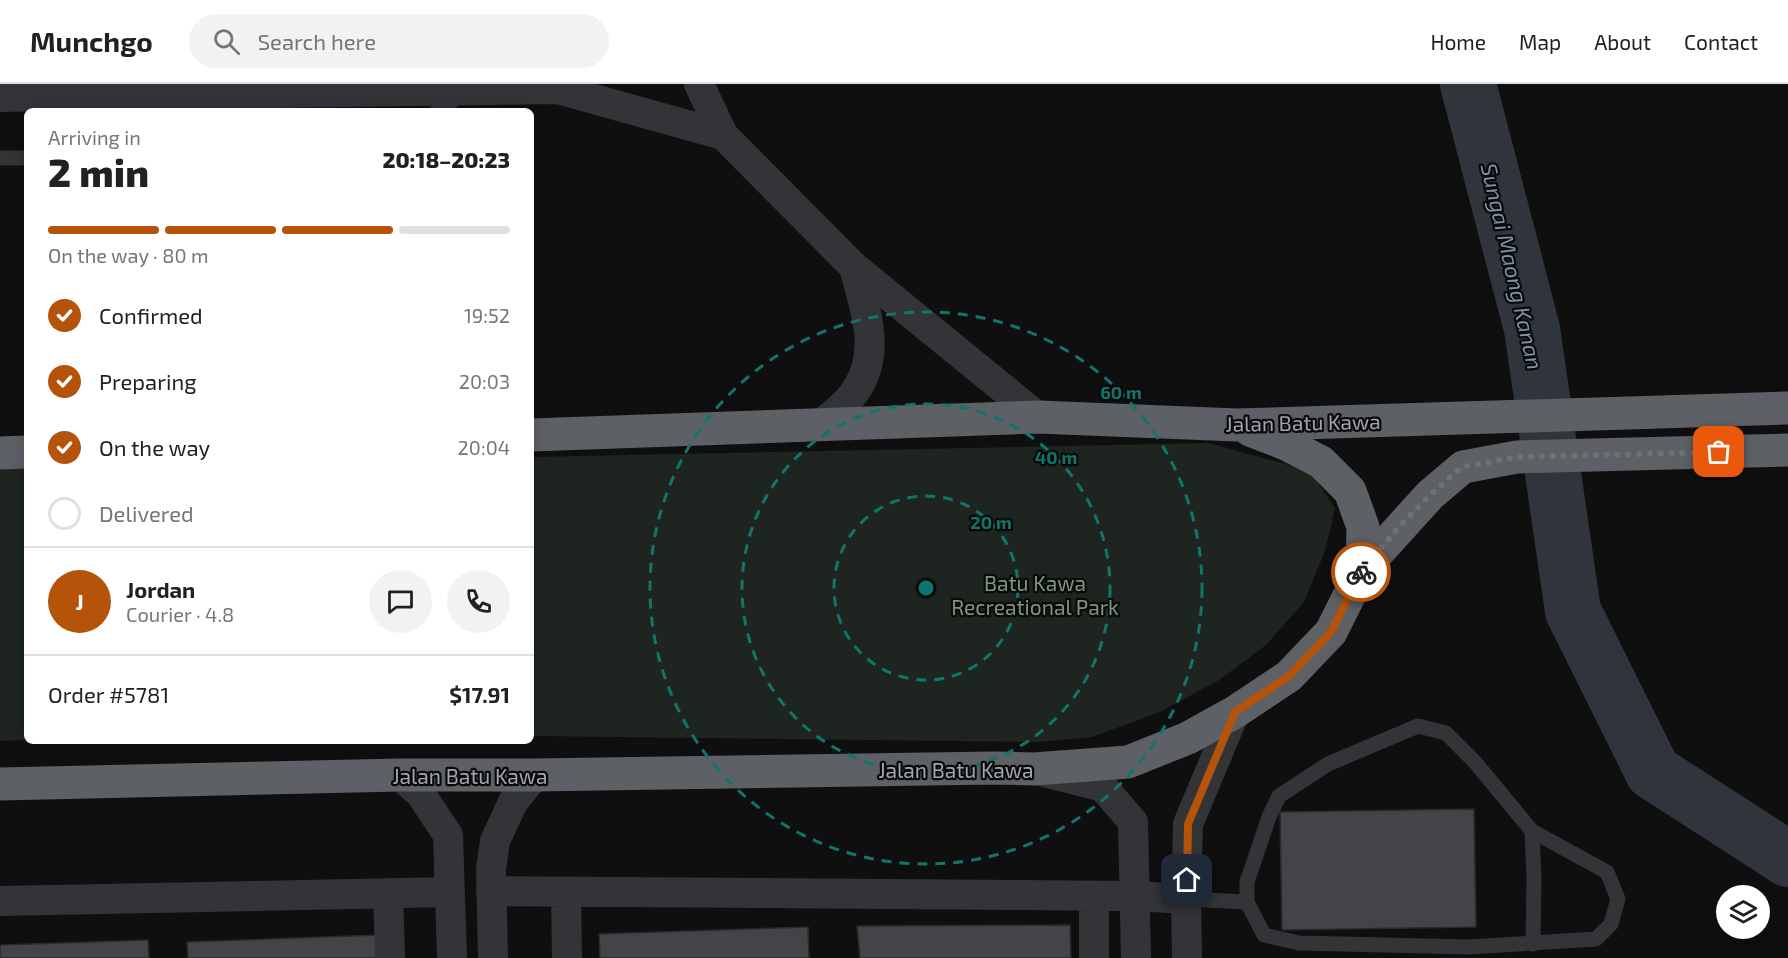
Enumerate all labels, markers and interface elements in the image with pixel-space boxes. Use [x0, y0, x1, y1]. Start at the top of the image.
search box [189, 14, 609, 68]
text: Munchgo [30, 24, 153, 58]
icon: search [210, 25, 243, 58]
text: Search here [258, 28, 376, 54]
text: Home [1430, 29, 1486, 54]
text: Map [1519, 29, 1561, 54]
text: About [1594, 29, 1651, 54]
text: Contact [1684, 29, 1758, 54]
text: Arriving in [48, 125, 141, 149]
text: 20:18–20:23 [382, 146, 510, 172]
text: 2 min [48, 148, 149, 195]
water label: Sungai Maong Kanan [1477, 160, 1549, 372]
text: On the way · 80 m [48, 243, 208, 267]
icon: check [48, 299, 81, 332]
text: Confirmed [99, 302, 203, 328]
text: 19:52 [464, 303, 510, 327]
icon: check [48, 365, 81, 398]
text: Preparing [99, 368, 197, 394]
text: 20:03 [459, 369, 510, 393]
text: 60 m [1100, 381, 1142, 403]
street label: Jalan Batu Kawa [1225, 408, 1381, 436]
pin [1693, 426, 1744, 477]
icon: check [48, 431, 81, 464]
text: On the way [99, 434, 210, 460]
text: 20:04 [458, 435, 510, 459]
icon: bag [1702, 435, 1735, 468]
text: 40 m [1035, 446, 1077, 468]
text: Delivered [99, 500, 194, 526]
text: 20 m [970, 511, 1012, 533]
courier [1331, 542, 1391, 602]
icon: bike [1345, 556, 1378, 589]
button: chat [369, 570, 432, 633]
button: phone [447, 570, 510, 633]
park label: Batu Kawa Recreational Park [951, 570, 1119, 619]
text: Jordan [126, 576, 195, 602]
centre of rings [916, 578, 936, 598]
text: J [75, 588, 84, 614]
text: Courier · 4.8 [126, 602, 234, 626]
text: Order #5781 [48, 681, 169, 707]
text: $17.91 [449, 681, 510, 707]
street label: Jalan Batu Kawa [878, 757, 1034, 782]
street label: Jalan Batu Kawa [392, 763, 548, 788]
pin [1161, 854, 1212, 905]
icon: home [1170, 863, 1203, 896]
map controls [1716, 885, 1770, 939]
button: layers [1716, 885, 1770, 939]

